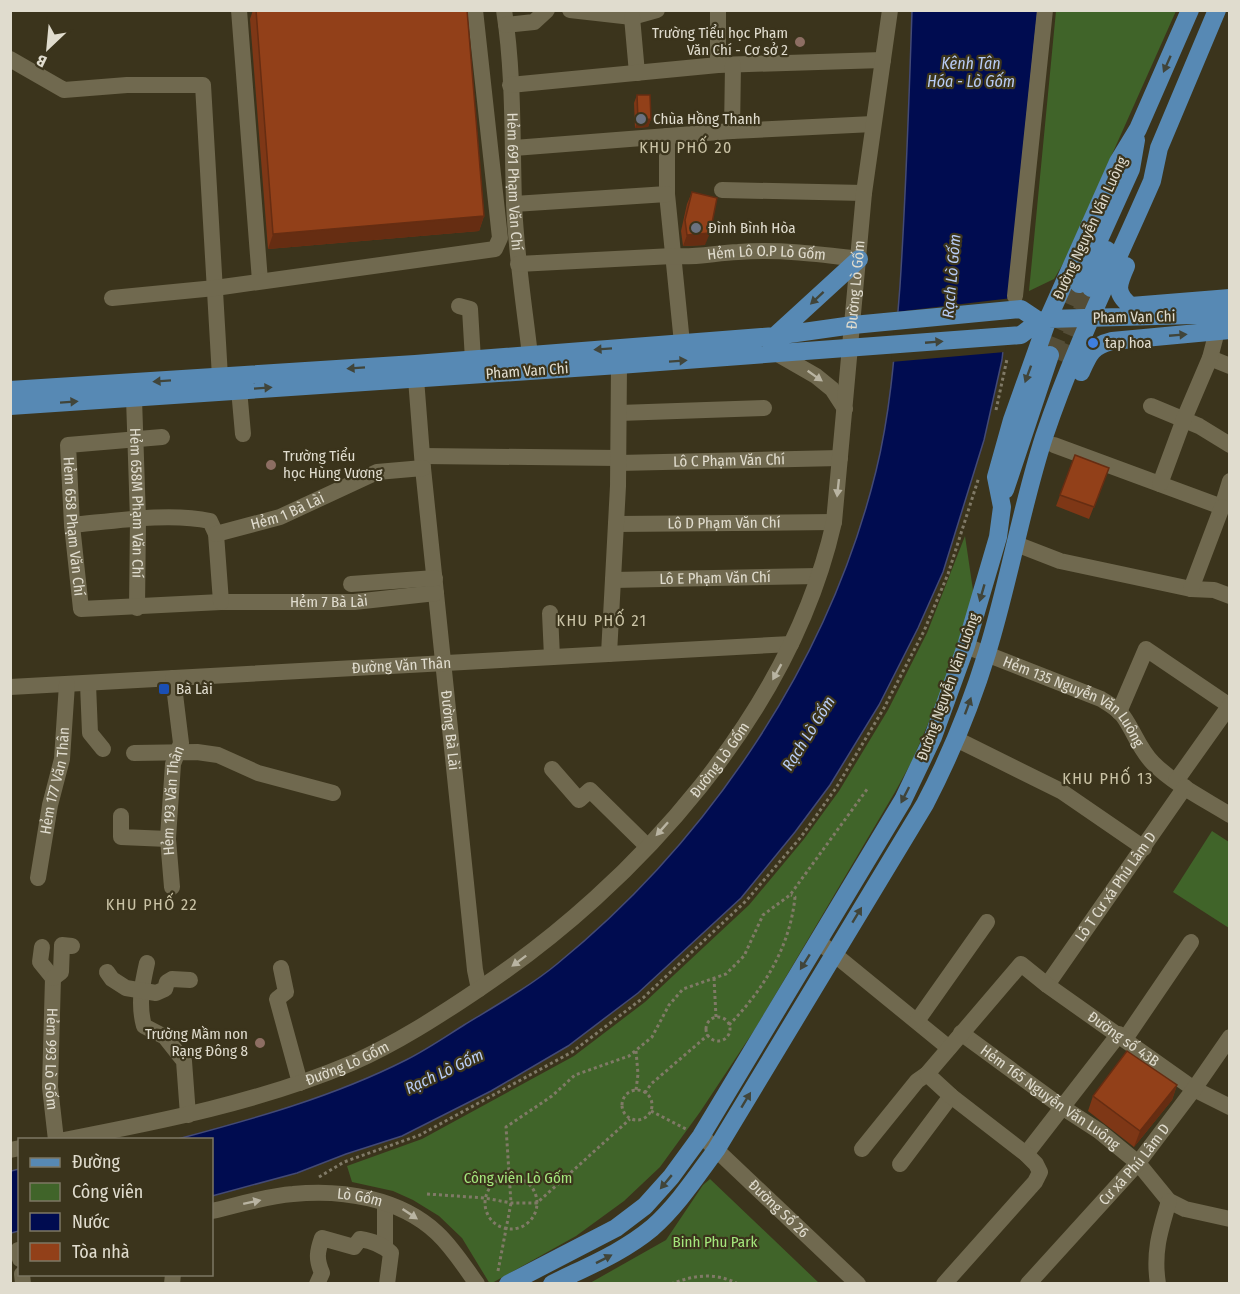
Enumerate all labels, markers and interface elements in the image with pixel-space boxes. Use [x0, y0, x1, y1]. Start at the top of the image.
north arrow [18, 18, 78, 78]
place label: Trường Tiểu học Phạm Văn Chí - Cơ sở 2 [652, 24, 788, 59]
marker: Trường Tiểu học Phạm Văn Chí - Cơ sở 2 [793, 35, 807, 49]
text: B [33, 51, 50, 72]
water label: Kênh Tân Hóa - Lò Gốm [927, 54, 1015, 91]
one-way arrow [1162, 55, 1171, 73]
place label: Chùa Hồng Thanh [653, 110, 761, 128]
street label: Hẻm 691 Phạm Văn Chí [503, 112, 526, 252]
marker: Chùa Hồng Thanh [634, 112, 648, 126]
district label: KHU PHỐ 20 [639, 135, 733, 157]
street label: Đường Nguyễn Văn Luông [1049, 154, 1131, 302]
place label: Đình Bình Hòa [708, 219, 796, 237]
marker: Đình Bình Hòa [689, 221, 703, 235]
water label: Rạch Lò Gốm [937, 233, 965, 319]
street label: Đường Lò Gốm [843, 240, 869, 330]
street label: Hẻm Lô O.P Lò Gốm [706, 242, 827, 264]
one-way arrow [810, 291, 825, 305]
street label: Pham Van Chi [1092, 307, 1176, 327]
one-way arrow [1168, 330, 1187, 339]
place label: tap hoa [1105, 334, 1152, 352]
marker: tap hoa [1086, 336, 1100, 350]
one-way arrow [925, 337, 944, 347]
one-way arrow [594, 344, 613, 354]
one-way arrow [668, 356, 687, 365]
street label: Pham Van Chi [485, 359, 569, 383]
one-way arrow [347, 363, 366, 373]
one-way arrow [1023, 365, 1033, 383]
one-way arrow [806, 370, 822, 382]
one-way arrow [152, 376, 171, 385]
one-way arrow [254, 384, 273, 393]
one-way arrow [59, 397, 78, 407]
street label: Hẻm 658M Phạm Văn Chí [126, 427, 147, 578]
place label: Trường Tiểu học Hùng Vương [283, 447, 383, 482]
street label: Lô C Phạm Văn Chí [673, 450, 785, 471]
street label: Hẻm 658 Phạm Văn Chí [60, 456, 89, 597]
marker: Trường Tiểu học Hùng Vương [264, 458, 278, 472]
one-way arrow [833, 478, 842, 497]
street label: Hẻm 1 Bà Lài [249, 489, 327, 533]
street label: Lô D Phạm Văn Chí [667, 513, 781, 533]
street label: Lô E Phạm Văn Chí [659, 568, 771, 588]
one-way arrow [977, 585, 986, 603]
street label: Hẻm 7 Bà Lài [290, 592, 369, 611]
district label: KHU PHỐ 21 [556, 608, 648, 630]
street label: Đường Nguyễn Văn Luông [913, 611, 983, 763]
street label: Hẻm 135 Nguyễn Văn Luông [1000, 652, 1148, 750]
street label: Đường Văn Thân [351, 654, 452, 677]
one-way arrow [772, 664, 782, 681]
place label: Bà Lài [176, 680, 213, 698]
marker: Bà Lài [157, 682, 171, 696]
street label: Đường Bà Lài [437, 689, 463, 771]
water label: Rạch Lò Gốm [777, 692, 839, 774]
one-way arrow [964, 697, 974, 715]
street label: Đường Lò Gốm [686, 719, 753, 801]
street label: Hẻm 177 Văn Thân [36, 726, 73, 836]
street label: Hẻm 193 Văn Thân [159, 743, 188, 856]
district label: KHU PHỐ 13 [1062, 766, 1154, 788]
one-way arrow [901, 786, 911, 804]
one-way arrow [656, 822, 670, 836]
street label: Lô T Cư xá Phú Lâm D [1071, 828, 1160, 945]
district label: KHU PHỐ 22 [106, 892, 198, 914]
one-way arrow [852, 907, 863, 923]
one-way arrow [799, 954, 810, 970]
one-way arrow [512, 955, 528, 967]
street label: Hẻm 993 Lò Gốm [41, 1008, 62, 1111]
street label: Đường số 43B [1084, 1008, 1163, 1070]
place label: Trường Mầm non Rạng Đông 8 [145, 1025, 248, 1060]
marker: Trường Mầm non Rạng Đông 8 [253, 1036, 267, 1050]
street label: Đường Lò Gốm [303, 1037, 392, 1089]
street label: Hẻm 165 Nguyễn Văn Luông [977, 1041, 1124, 1153]
water label: Rạch Lò Gốm [402, 1044, 486, 1098]
one-way arrow [740, 1092, 751, 1108]
street label: Cư xá Phú Lâm D [1095, 1120, 1174, 1209]
legend [18, 1138, 213, 1276]
text: Đường [72, 1151, 120, 1173]
park label: Công viên Lò Gốm [464, 1169, 572, 1187]
one-way arrow [659, 1174, 672, 1190]
street label: Đường Số 26 [745, 1176, 813, 1242]
text: Công viên [72, 1181, 143, 1203]
street label: Lò Gốm [336, 1184, 385, 1211]
one-way arrow [242, 1197, 261, 1206]
one-way arrow [401, 1208, 417, 1220]
text: Nước [72, 1211, 110, 1233]
park label: Binh Phu Park [673, 1233, 757, 1251]
text: Tòa nhà [72, 1241, 130, 1263]
one-way arrow [596, 1254, 613, 1263]

